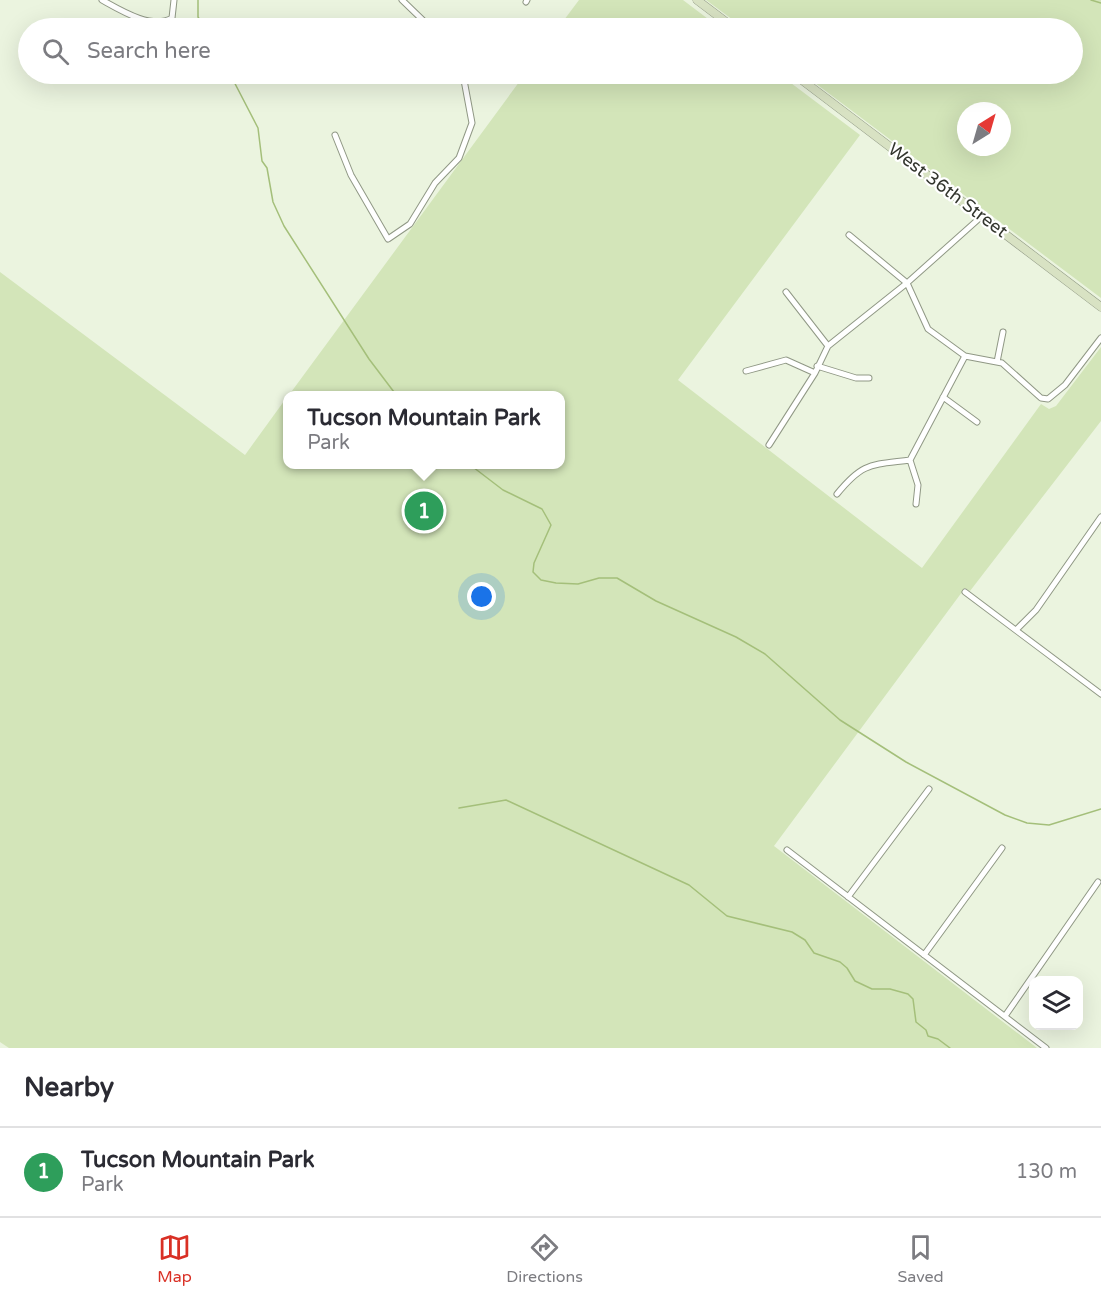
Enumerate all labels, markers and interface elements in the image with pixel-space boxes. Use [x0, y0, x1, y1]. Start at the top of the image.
search box [18, 18, 1083, 84]
icon: search [39, 35, 72, 68]
text: Search here [87, 38, 211, 64]
north arrow [957, 102, 1011, 156]
street label: West 36th Street [884, 138, 1012, 242]
popup [283, 391, 565, 469]
text: Tucson Mountain Park [307, 405, 541, 431]
text: Park [307, 431, 350, 455]
pin: 1 [404, 488, 444, 534]
your location [467, 582, 496, 611]
map controls [1029, 976, 1083, 1030]
button: layers [1029, 976, 1083, 1030]
text: Nearby [24, 1072, 114, 1103]
text: Tucson Mountain Park [81, 1147, 314, 1173]
text: 1 [37, 1160, 50, 1184]
text: 130 m [1016, 1160, 1077, 1184]
text: Park [81, 1173, 124, 1197]
tab: Map [157, 1231, 192, 1287]
tab: Directions [506, 1231, 583, 1287]
tab: Saved [897, 1231, 944, 1287]

